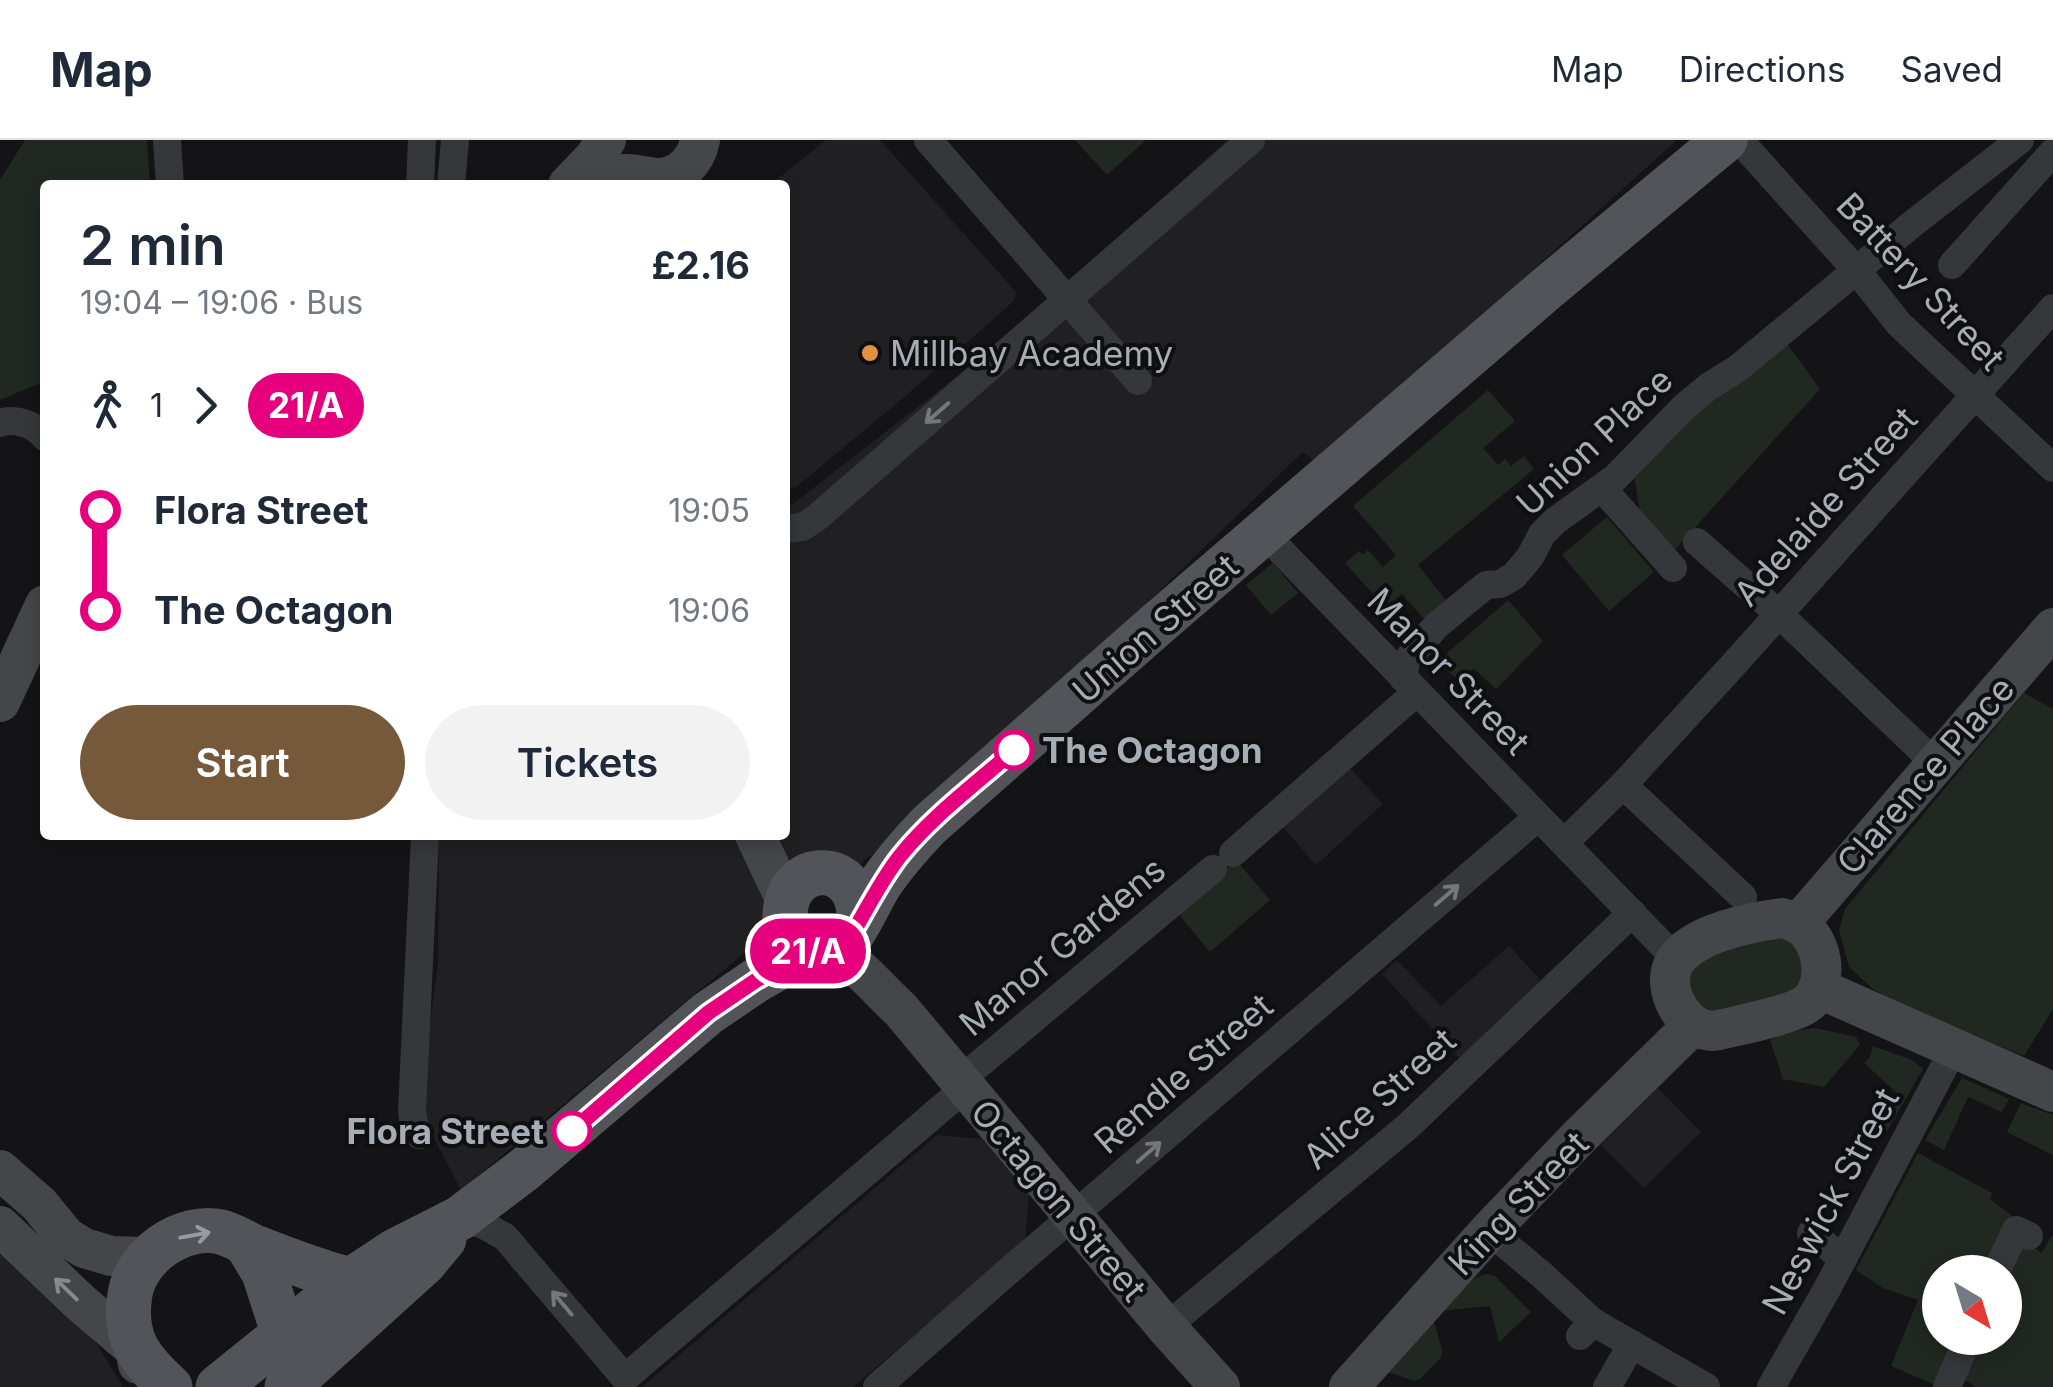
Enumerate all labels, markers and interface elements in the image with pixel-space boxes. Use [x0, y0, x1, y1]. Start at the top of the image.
text: Map [50, 40, 153, 99]
text: Map [1551, 48, 1624, 90]
text: Directions [1679, 48, 1846, 90]
text: Saved [1901, 48, 2003, 90]
street label: Battery Street [1828, 184, 2014, 378]
text: 2 min [80, 212, 226, 278]
text: £2.16 [651, 242, 750, 288]
text: 19:04 – 19:06 · Bus [80, 283, 363, 322]
place label: Millbay Academy [890, 332, 1173, 374]
marker: Millbay Academy [859, 342, 881, 364]
street label: Union Place [1507, 358, 1681, 524]
icon: walk [80, 378, 135, 433]
icon: forward [178, 378, 233, 433]
text: 21/A [268, 384, 344, 426]
text: 1 [150, 386, 163, 425]
street label: Adelaide Street [1725, 398, 1925, 614]
one-way arrow [925, 401, 950, 424]
text: Flora Street [154, 487, 368, 533]
text: 19:05 [668, 491, 750, 530]
street label: Union Street [1064, 545, 1246, 711]
street label: Manor Street [1359, 579, 1539, 763]
text: The Octagon [154, 587, 393, 633]
text: 19:06 [668, 591, 750, 630]
street label: Clarence Place [1828, 667, 2022, 883]
button: Start [80, 705, 405, 820]
button: Tickets [425, 705, 750, 820]
place label: The Octagon [1042, 729, 1263, 771]
marker: The Octagon [995, 731, 1033, 769]
street label: Manor Gardens [951, 848, 1173, 1044]
one-way arrow [1434, 885, 1460, 907]
line badge: 21/A [738, 918, 878, 984]
text: 21/A [770, 930, 846, 972]
street label: Rendle Street [1085, 984, 1281, 1162]
street label: Alice Street [1294, 1019, 1464, 1177]
street label: Neswick Street [1753, 1081, 1907, 1321]
street label: Octagon Street [963, 1091, 1155, 1309]
place label: Flora Street [346, 1110, 544, 1152]
marker: Flora Street [553, 1112, 591, 1150]
street label: King Street [1439, 1122, 1597, 1284]
one-way arrow [1135, 1141, 1161, 1163]
one-way arrow [178, 1225, 211, 1244]
north arrow [1922, 1255, 2022, 1355]
map controls [1922, 1255, 2022, 1355]
one-way arrow [55, 1277, 79, 1301]
one-way arrow [551, 1291, 574, 1316]

